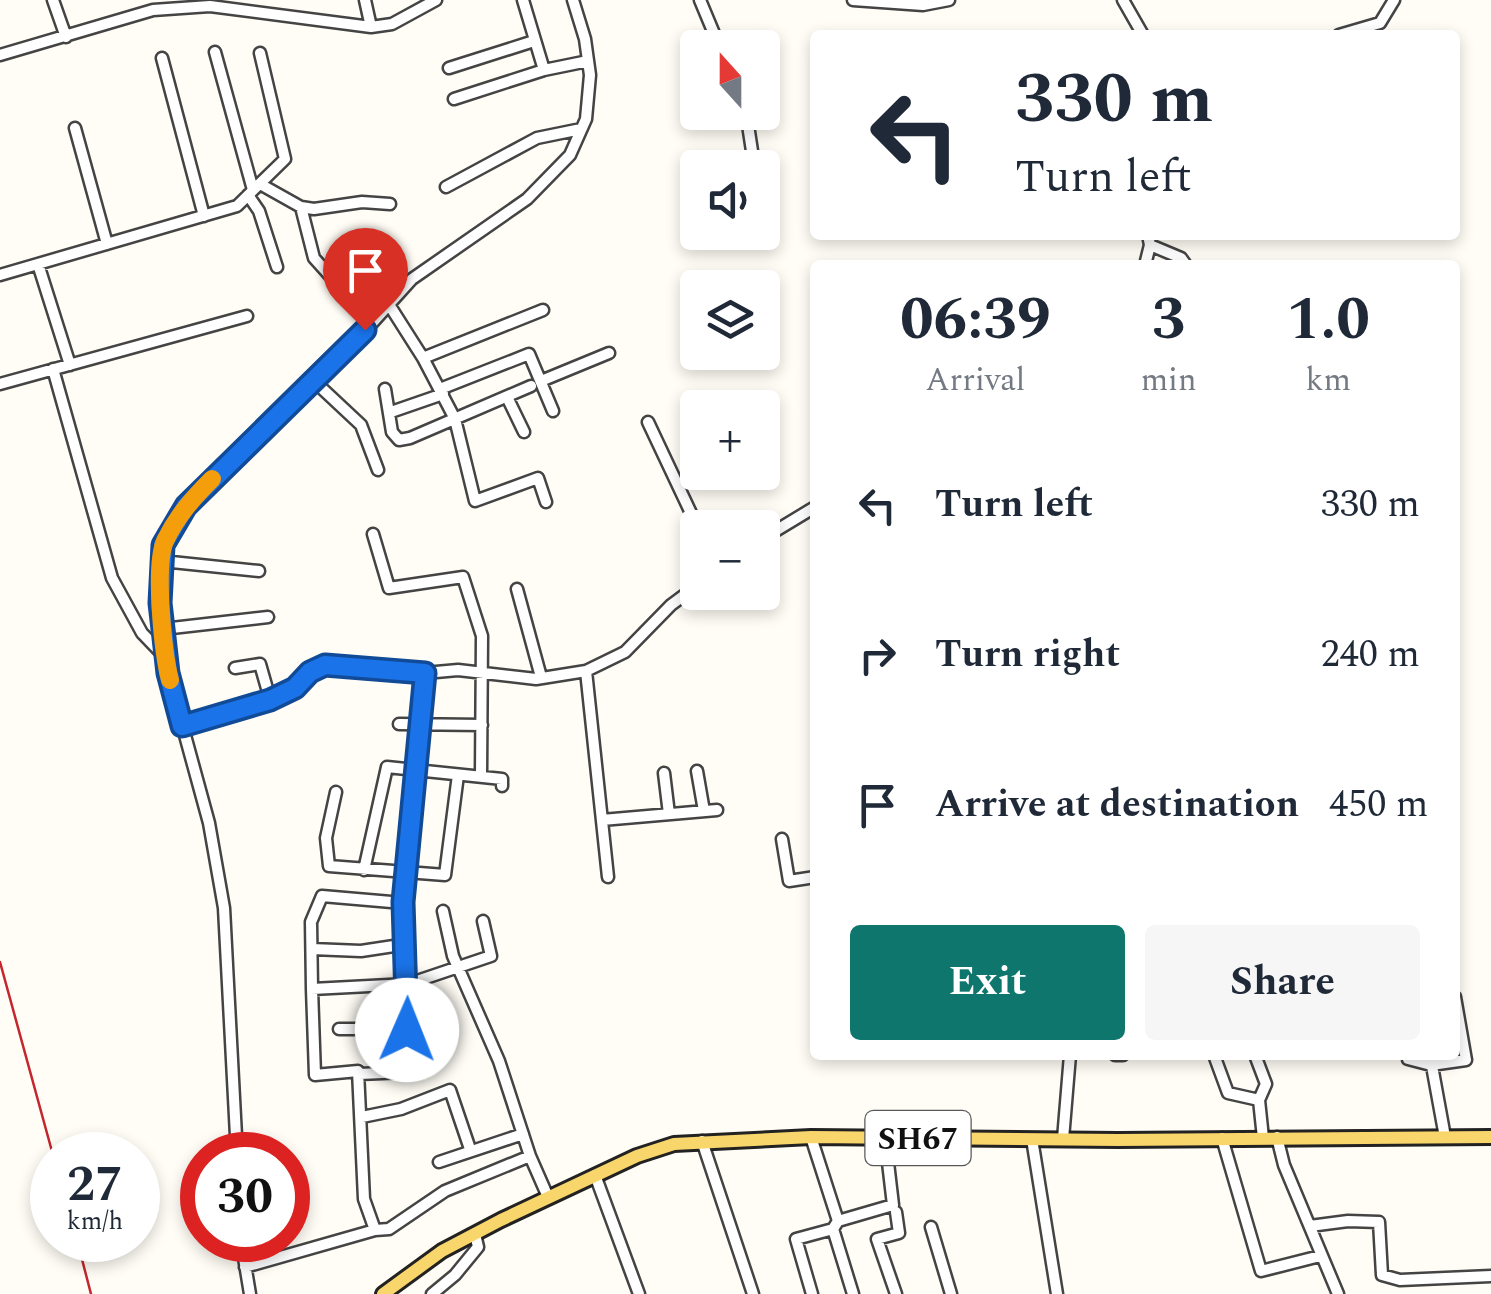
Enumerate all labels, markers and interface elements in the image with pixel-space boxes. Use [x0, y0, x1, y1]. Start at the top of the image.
north arrow [680, 30, 780, 130]
map controls [680, 30, 780, 610]
text: 330 m [1015, 47, 1213, 153]
icon: left [850, 70, 980, 200]
text: Turn left [1015, 143, 1192, 212]
button: sound [680, 150, 780, 250]
pin [323, 228, 408, 331]
icon: arrive [338, 243, 393, 298]
button: layers [680, 270, 780, 370]
text: 06:39 [900, 274, 1051, 366]
text: 3 [1152, 274, 1185, 366]
text: 1.0 [1287, 274, 1370, 366]
text: Arrival [925, 356, 1025, 405]
text: min [1141, 356, 1197, 405]
text: km [1306, 356, 1351, 405]
button: + [680, 390, 780, 490]
text: Turn left [935, 476, 1093, 534]
text: 330 m [1321, 476, 1420, 534]
icon: left [850, 478, 905, 533]
button: − [680, 510, 780, 610]
text: Turn right [935, 626, 1120, 684]
text: 240 m [1321, 626, 1420, 684]
icon: right [850, 628, 905, 683]
text: Arrive at destination [935, 776, 1299, 834]
text: 450 m [1329, 776, 1428, 834]
icon: arrive [850, 778, 905, 833]
button: Exit [850, 925, 1125, 1040]
button: Share [1145, 925, 1420, 1040]
position arrow [355, 978, 459, 1082]
road number: SH67 [866, 1111, 970, 1165]
speed limit sign: 30 [180, 1132, 310, 1262]
text: 27 [67, 1147, 123, 1223]
text: km/h [67, 1203, 123, 1241]

